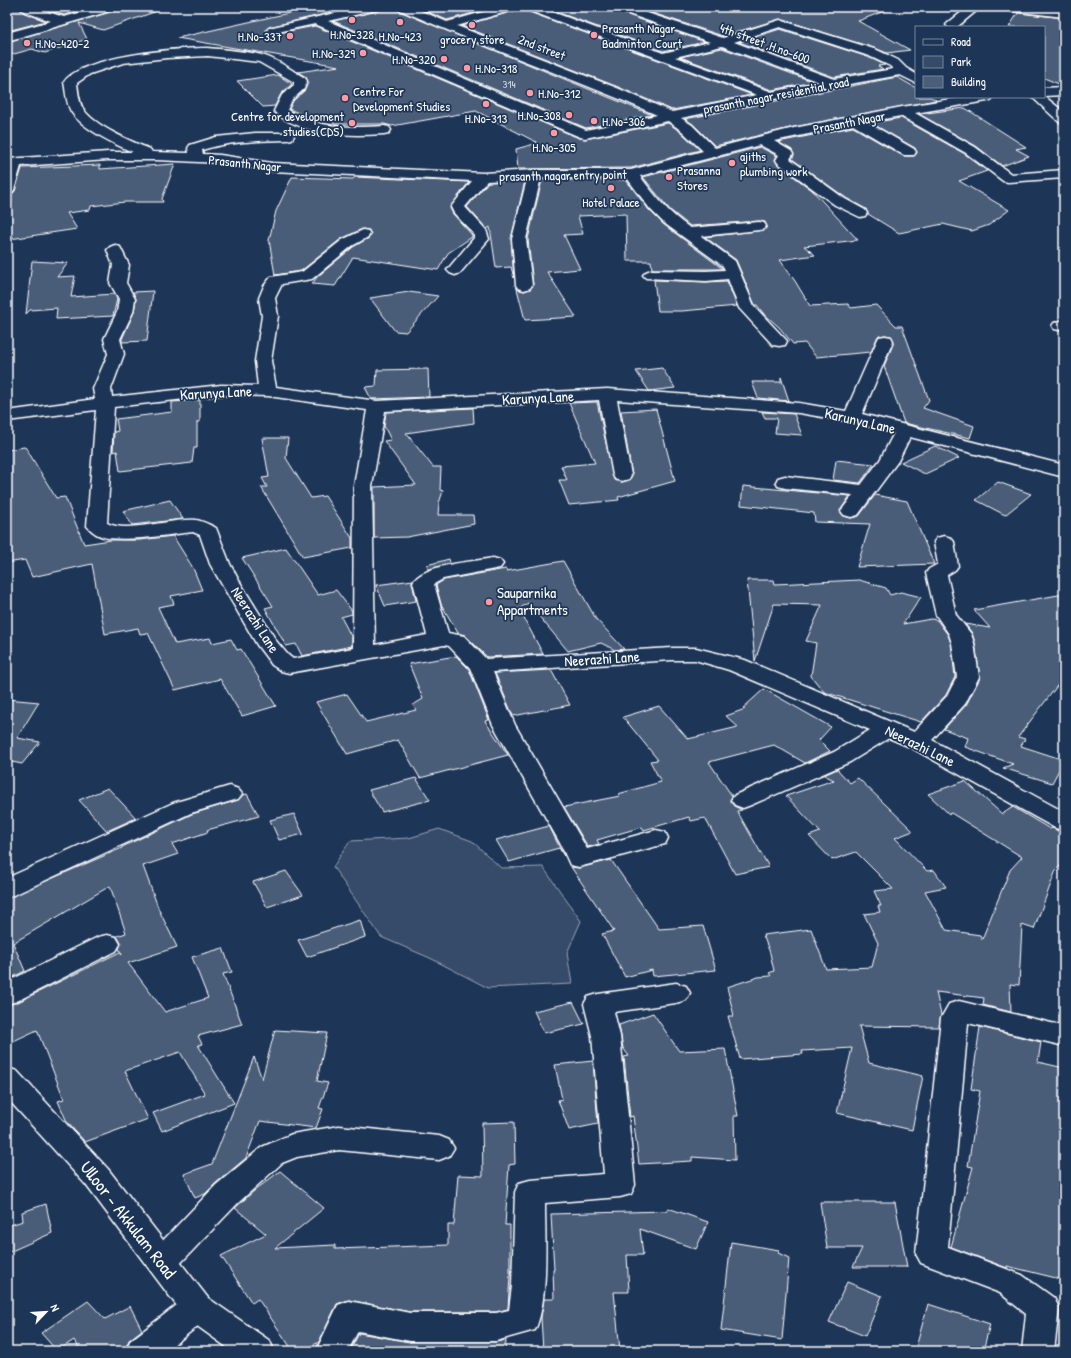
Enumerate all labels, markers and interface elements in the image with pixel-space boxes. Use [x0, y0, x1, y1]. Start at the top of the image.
marker: H.No-328 [347, 15, 357, 25]
marker: H.No-423 [395, 17, 405, 27]
street label: 4th street ,H.no-600 [717, 18, 813, 68]
place label: Prasanth Nagar Badminton Court [602, 19, 683, 52]
marker: grocery store [467, 20, 477, 30]
place label: H.No-328 [330, 25, 374, 43]
legend [915, 26, 1045, 98]
place label: H.No-337 [238, 27, 282, 45]
place label: H.No-423 [378, 27, 422, 45]
place label: grocery store [440, 30, 504, 48]
street label: 2nd street [516, 30, 569, 64]
marker: Prasanth Nagar Badminton Court [589, 30, 599, 40]
marker: H.No-337 [285, 31, 295, 41]
text: Road [951, 33, 971, 50]
place label: H.No-420-2 [35, 34, 89, 52]
marker: H.No-420-2 [22, 38, 32, 48]
place label: H.No-329 [312, 44, 355, 62]
marker: H.No-329 [358, 48, 368, 58]
place label: H.No-320 [392, 50, 436, 68]
text: Park [951, 53, 971, 70]
marker: H.No-320 [439, 54, 449, 64]
place label: H.No-318 [475, 59, 518, 77]
marker: H.No-318 [462, 63, 472, 73]
street label: prasanth nagar residential road [702, 72, 850, 118]
text: Building [951, 73, 986, 90]
house number: 314 [502, 77, 516, 91]
place label: Centre For Development Studies [353, 82, 450, 115]
place label: H.No-312 [538, 84, 581, 102]
marker: H.No-312 [525, 88, 535, 98]
marker: Centre For Development Studies [340, 93, 350, 103]
marker: H.No-313 [481, 99, 491, 109]
place label: H.No-308 [517, 106, 561, 124]
street label: Prasanth Nagar [811, 106, 887, 138]
place label: Centre for development studies(CDS) [231, 107, 345, 140]
place label: H.No-313 [465, 109, 507, 127]
marker: H.No-308 [564, 110, 574, 120]
place label: H.No-306 [602, 112, 645, 130]
marker: H.No-306 [589, 116, 599, 126]
marker: Centre for development studies(CDS) [347, 118, 357, 128]
marker: H.No-305 [549, 128, 559, 138]
place label: H.No-305 [532, 138, 576, 156]
place label: ajiths plumbing work [740, 147, 808, 180]
street label: Prasanth Nagar [208, 150, 282, 176]
marker: ajiths plumbing work [727, 158, 737, 168]
place label: Prasanna Stores [677, 161, 720, 194]
street label: prasanth nagar entry point [499, 165, 627, 185]
marker: Prasanna Stores [664, 172, 674, 182]
marker: Hotel Palace [606, 183, 616, 193]
place label: Hotel Palace [582, 193, 640, 211]
street label: Karunya Lane [179, 380, 253, 405]
street label: Karunya Lane [501, 385, 575, 410]
street label: Karunya Lane [823, 402, 898, 439]
street label: Neerazhi Lane [226, 582, 285, 657]
place label: Sauparnika Appartments [497, 582, 568, 620]
marker: Sauparnika Appartments [484, 597, 494, 607]
street label: Neerazhi Lane [564, 645, 640, 672]
street label: Neerazhi Lane [882, 720, 959, 772]
street label: Ulloor - Akkulam Road [74, 1156, 182, 1284]
north arrow [26, 1292, 66, 1332]
text: N [47, 1302, 63, 1314]

